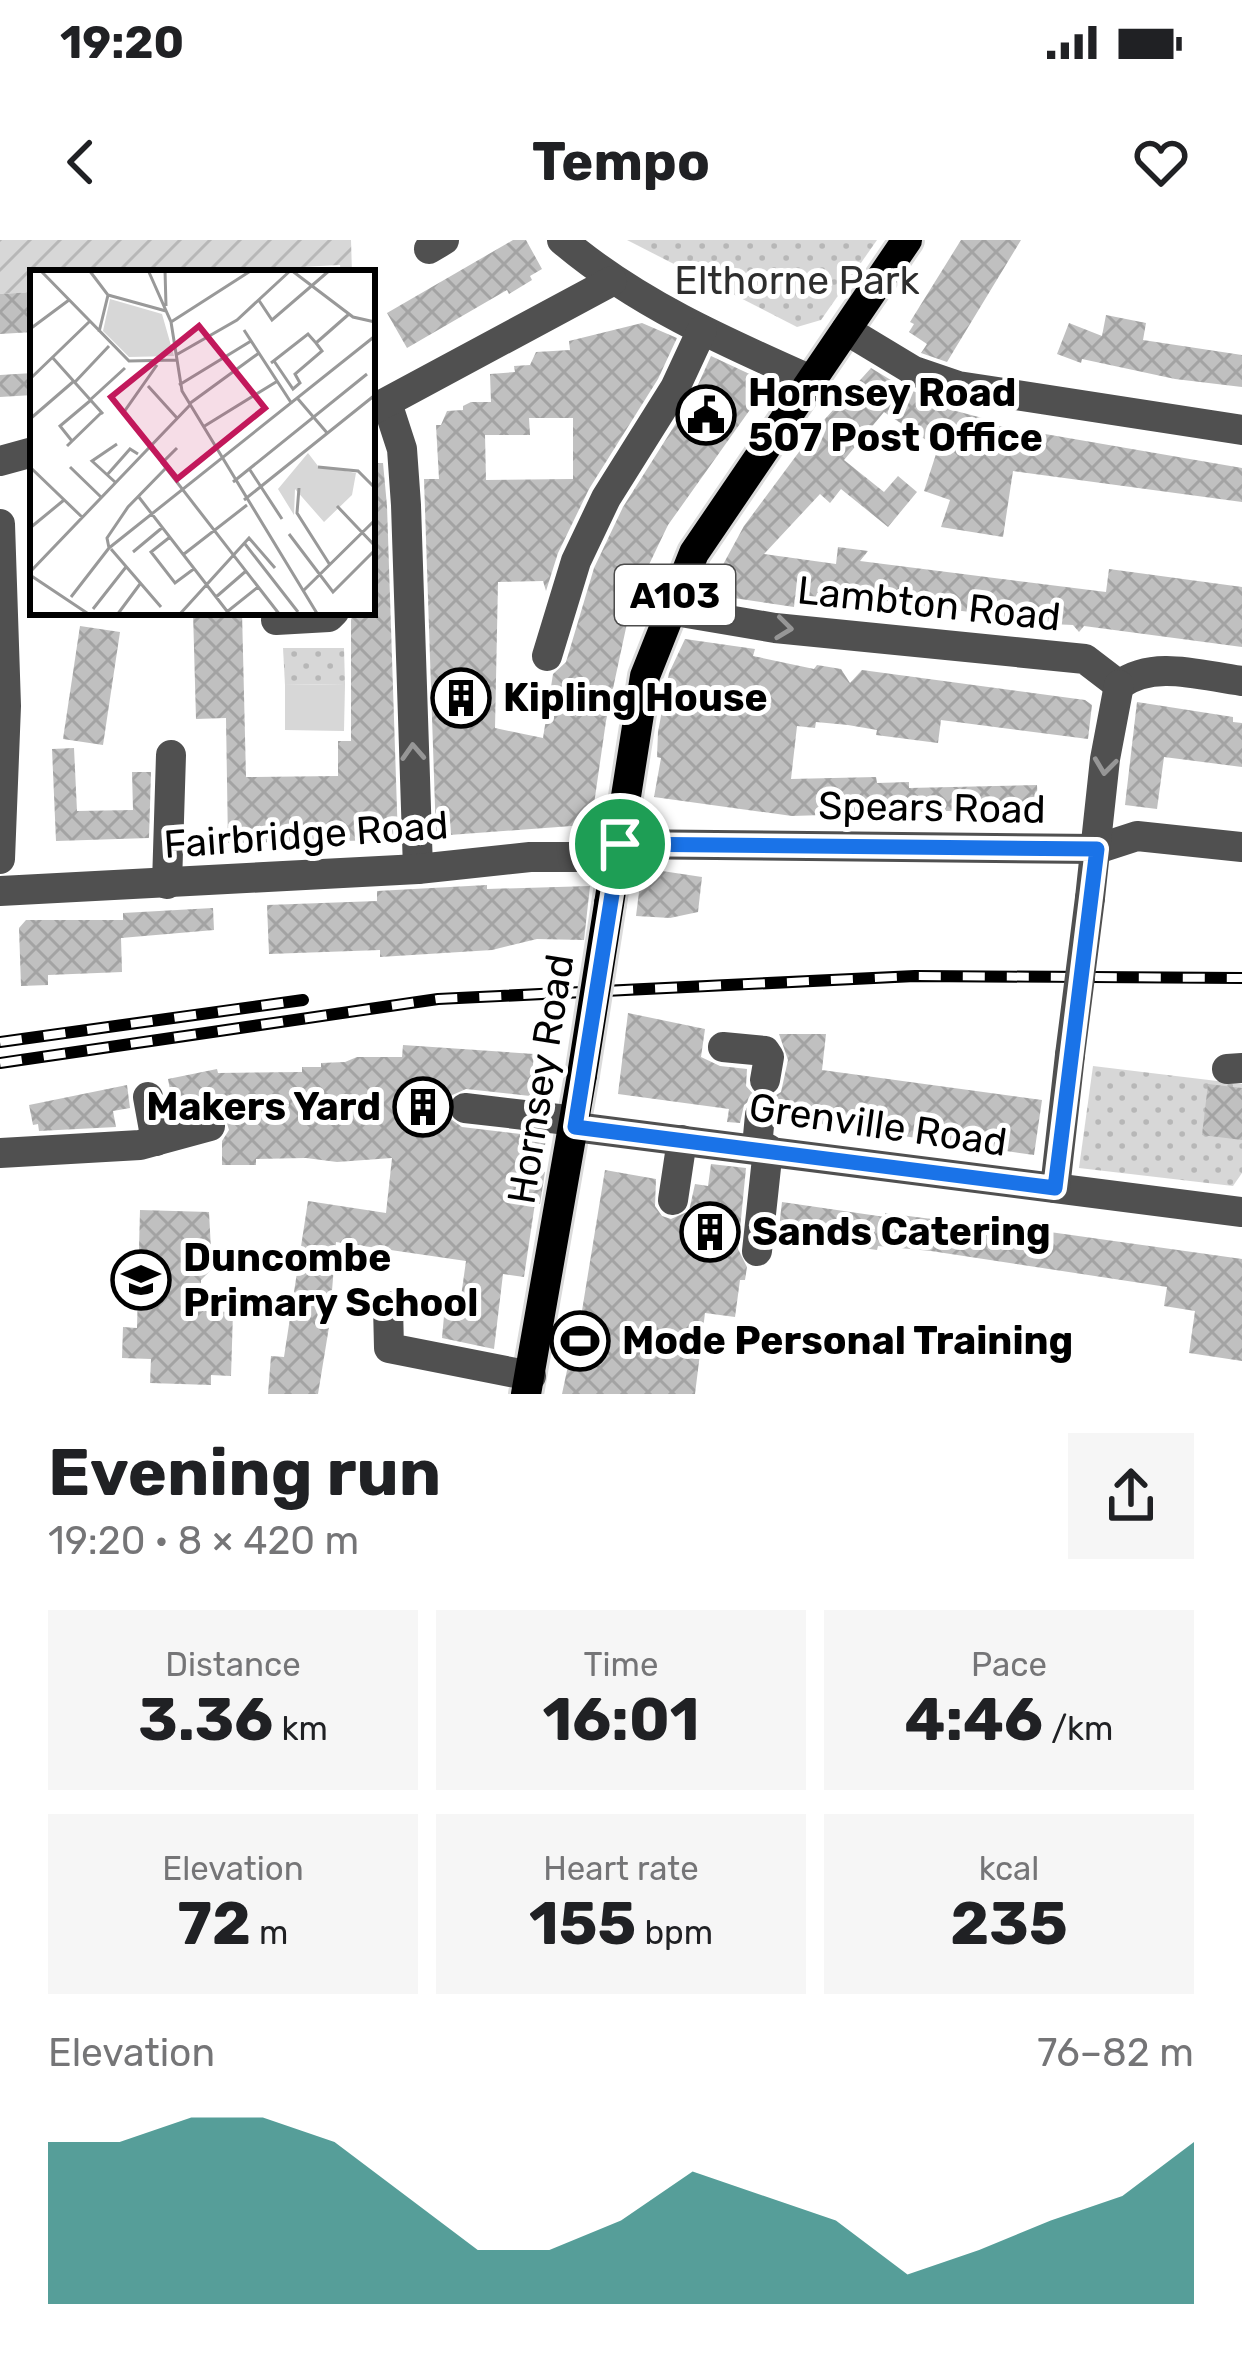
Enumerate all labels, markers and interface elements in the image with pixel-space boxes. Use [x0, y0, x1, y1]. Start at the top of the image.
text: 19:20 [60, 16, 184, 69]
icon: back [48, 129, 114, 195]
icon: heart [1128, 129, 1194, 195]
text: Tempo [532, 130, 710, 194]
park label: Elthorne Park [674, 258, 920, 304]
inset map [30, 270, 375, 615]
place label: Hornsey Road 507 Post Office [748, 370, 1043, 461]
public building icon: Hornsey Road 507 Post Office [675, 384, 737, 446]
road number: A103 [615, 565, 735, 625]
street label: Lambton Road [795, 567, 1063, 641]
one-way arrow [774, 615, 794, 641]
building icon: Kipling House [430, 667, 492, 729]
place label: Kipling House [503, 675, 768, 721]
one-way arrow [400, 742, 426, 761]
one-way arrow [1093, 757, 1119, 776]
street label: Spears Road [818, 783, 1046, 833]
pin [569, 793, 671, 895]
street label: Fairbridge Road [162, 802, 450, 868]
icon: arrive [587, 811, 653, 877]
street label: Hornsey Road [499, 951, 583, 1207]
building icon: Makers Yard [392, 1076, 454, 1138]
place label: Makers Yard [146, 1084, 381, 1130]
street label: Grenville Road [746, 1084, 1010, 1166]
building icon: Sands Catering [679, 1201, 741, 1263]
place label: Sands Catering [752, 1209, 1051, 1255]
place label: Duncombe Primary School [183, 1235, 478, 1326]
school or university icon: Duncombe Primary School [110, 1249, 172, 1311]
sports icon: Mode Personal Training [549, 1310, 611, 1372]
place label: Mode Personal Training [622, 1318, 1073, 1364]
text: Evening run [48, 1433, 441, 1512]
button: share [1068, 1433, 1194, 1559]
text: 19:20 · 8 × 420 m [48, 1518, 359, 1564]
text: Distance [165, 1645, 301, 1684]
text: Time [584, 1645, 658, 1684]
text: Pace [971, 1645, 1047, 1684]
text: 3.36 [138, 1684, 273, 1755]
text: 16:01 [542, 1684, 700, 1755]
text: 4:46 [905, 1684, 1043, 1755]
text: km [273, 1709, 328, 1748]
text: /km [1043, 1709, 1113, 1748]
text: Elevation [162, 1849, 304, 1888]
text: Heart rate [543, 1849, 699, 1888]
text: kcal [979, 1849, 1039, 1888]
text: 72 [178, 1888, 251, 1959]
text: 155 [529, 1888, 636, 1959]
text: 235 [950, 1888, 1068, 1959]
text: m [251, 1913, 288, 1952]
text: bpm [636, 1913, 713, 1952]
text: Elevation [48, 2030, 215, 2076]
text: 76–82 m [1037, 2030, 1194, 2076]

